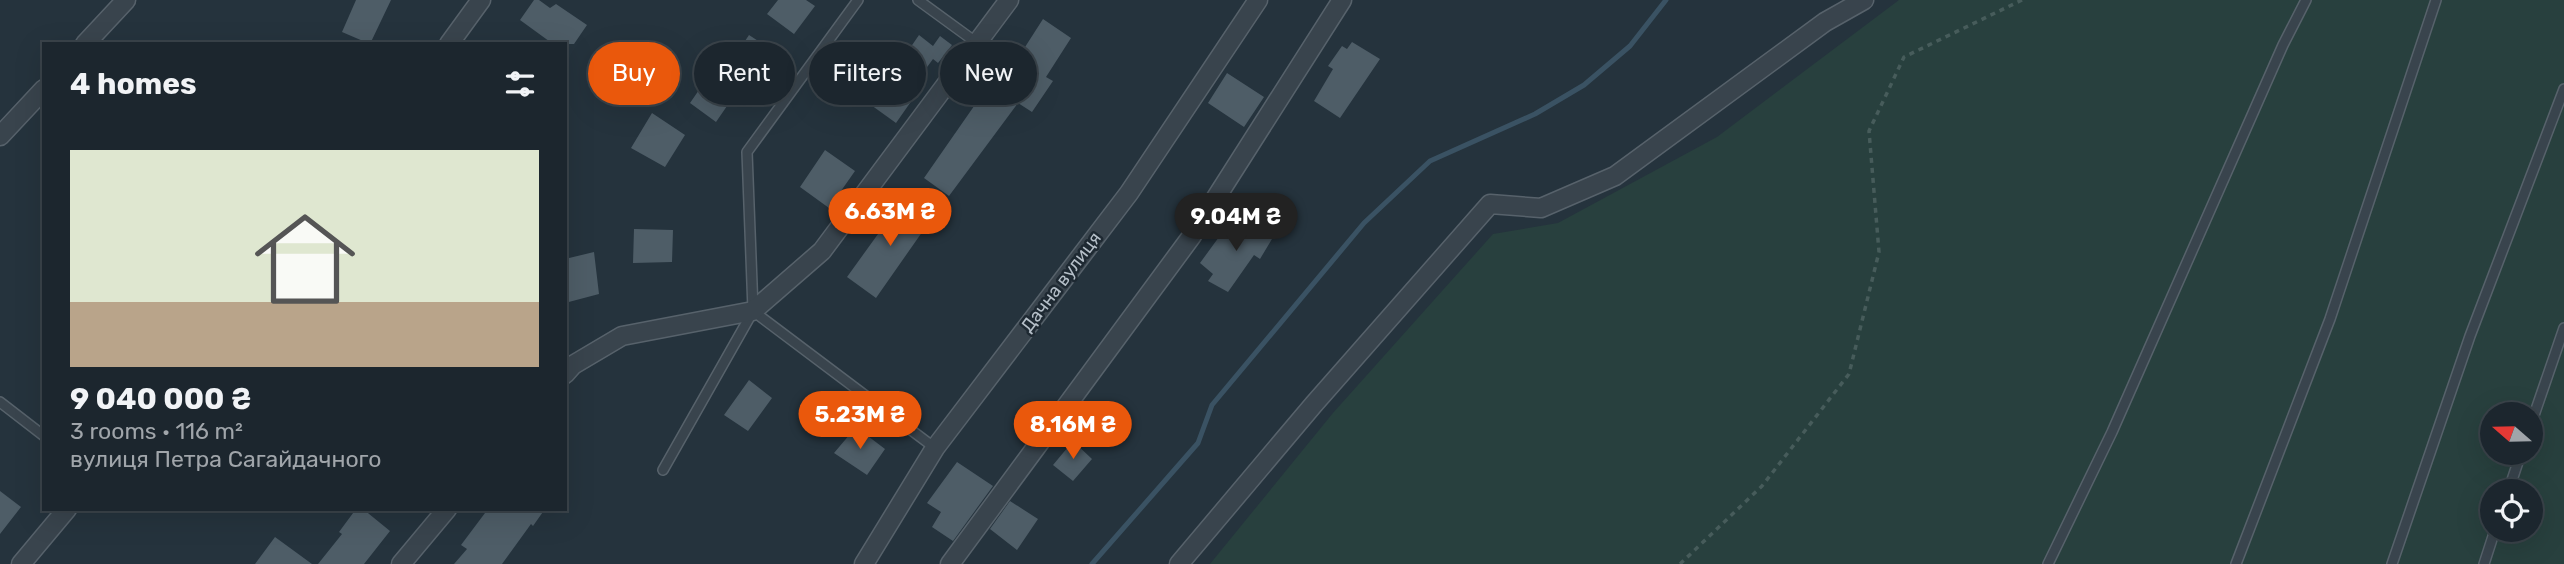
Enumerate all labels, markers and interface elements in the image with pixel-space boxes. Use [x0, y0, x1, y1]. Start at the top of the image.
chip: Buy [588, 42, 680, 105]
chip: Rent [694, 42, 795, 105]
chip: Filters [809, 42, 926, 105]
chip: New [940, 42, 1037, 105]
icon: filters [501, 65, 539, 103]
text: 4 homes [70, 66, 197, 102]
pin: 6.63M ₴ [825, 188, 955, 248]
pin: 9.04M ₴ [1171, 194, 1301, 253]
icon: home [242, 196, 368, 322]
text: 6.63M ₴ [844, 197, 936, 225]
text: 9.04M ₴ [1191, 202, 1281, 230]
street label: Дачна вулиця [1016, 228, 1106, 336]
text: 9 040 000 ₴ [70, 381, 251, 417]
pin: 5.23M ₴ [795, 392, 925, 451]
text: 5.23M ₴ [815, 400, 905, 428]
pin: 8.16M ₴ [1008, 402, 1138, 461]
north arrow [2480, 402, 2543, 466]
map controls [2480, 402, 2543, 542]
text: 8.16M ₴ [1030, 410, 1116, 438]
text: 3 rooms · 116 m² [70, 417, 243, 445]
text: вулиця Петра Сагайдачного [70, 445, 381, 473]
button: locate [2480, 479, 2543, 542]

